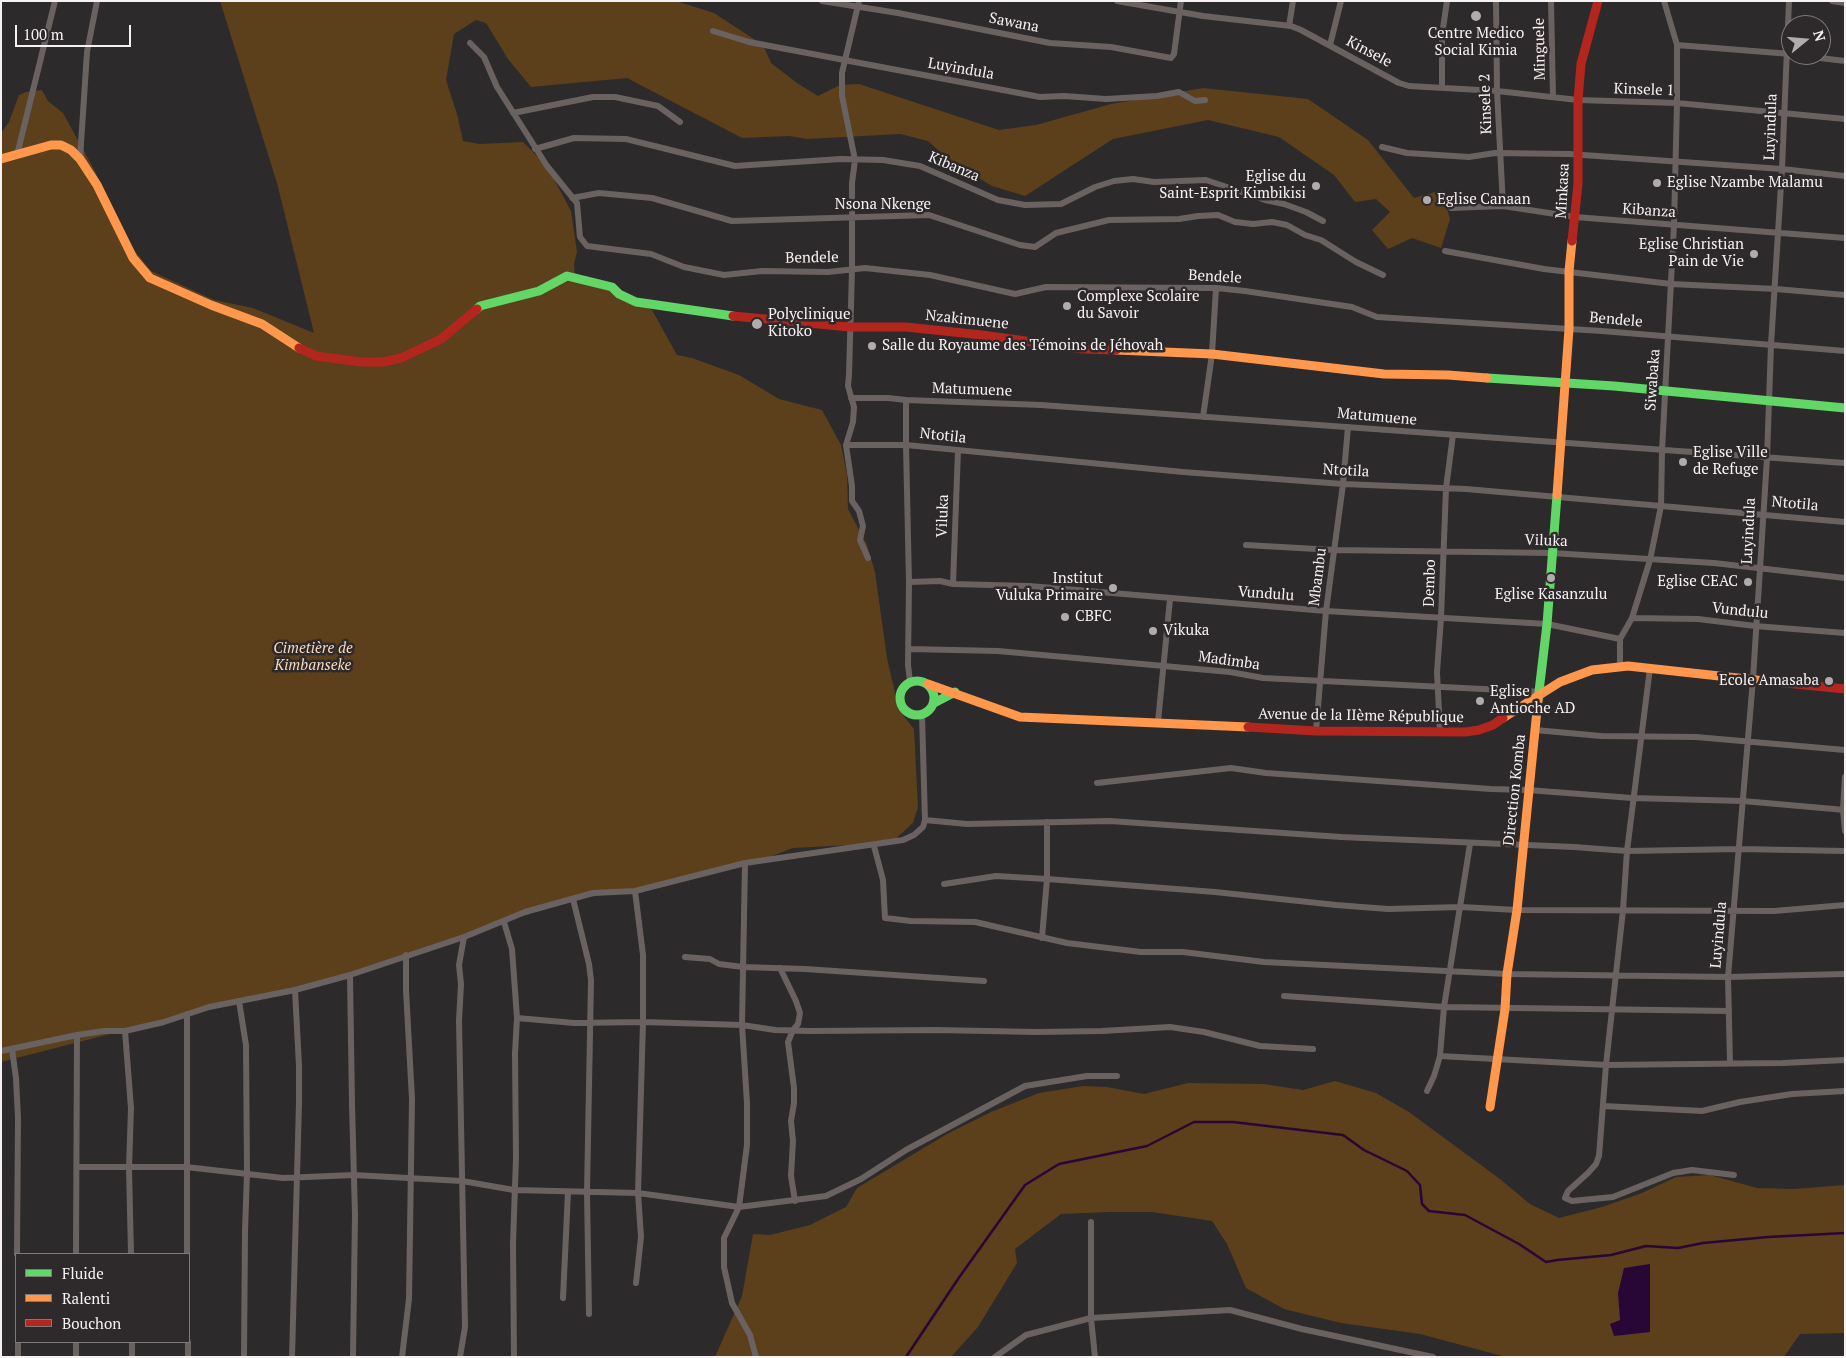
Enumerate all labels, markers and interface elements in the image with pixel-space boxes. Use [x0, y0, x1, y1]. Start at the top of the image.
street label: Sawana [987, 9, 1041, 37]
marker: Centre Medico Social Kimia [1469, 9, 1483, 23]
scale bar [18, 15, 134, 47]
north arrow [1781, 15, 1831, 65]
street label: Minguele [1530, 18, 1550, 80]
text: 100 m [23, 24, 64, 44]
place label: Centre Medico Social Kimia [1428, 25, 1524, 60]
text: N [1809, 28, 1831, 44]
street label: Kinsele [1343, 33, 1395, 71]
street label: Luyindula [927, 54, 995, 84]
street label: Kinsele 2 [1476, 73, 1496, 135]
street label: Kinsele 1 [1613, 80, 1675, 100]
street label: Luyindula [1761, 93, 1781, 161]
street label: Kibanza [926, 148, 982, 186]
street label: Minkasa [1553, 163, 1573, 219]
place label: Eglise du Saint-Esprit Kimbikisi [1159, 168, 1306, 203]
place label: Eglise Nzambe Malamu [1667, 174, 1823, 192]
marker: Eglise Nzambe Malamu [1651, 177, 1663, 189]
marker: Eglise du Saint-Esprit Kimbikisi [1310, 180, 1322, 192]
place label: Eglise Canaan [1437, 191, 1531, 209]
marker: Eglise Canaan [1421, 194, 1433, 206]
street label: Nsona Nkenge [835, 196, 931, 214]
street label: Kibanza [1622, 200, 1676, 222]
place label: Eglise Christian Pain de Vie [1639, 236, 1744, 271]
marker: Eglise Christian Pain de Vie [1748, 248, 1760, 260]
street label: Bendele [785, 249, 839, 267]
street label: Bendele [1188, 267, 1242, 287]
place label: Complexe Scolaire du Savoir [1077, 288, 1200, 323]
marker: Complexe Scolaire du Savoir [1061, 300, 1073, 312]
place label: Polyclinique Kitoko [768, 306, 850, 341]
street label: Nzakimuene [924, 307, 1010, 333]
street label: Bendele [1589, 309, 1643, 331]
marker: Polyclinique Kitoko [750, 317, 764, 331]
place label: Salle du Royaume des Témoins de Jéhovah [882, 337, 1163, 355]
marker: Salle du Royaume des Témoins de Jéhovah [866, 340, 878, 352]
street label: Siwabaka [1642, 348, 1664, 412]
street label: Matumuene [932, 380, 1012, 400]
street label: Matumuene [1336, 405, 1418, 429]
street label: Ntotila [919, 425, 967, 447]
place label: Eglise Ville de Refuge [1693, 444, 1768, 479]
marker: Eglise Ville de Refuge [1677, 456, 1689, 468]
street label: Ntotila [1322, 461, 1370, 481]
street label: Ntotila [1771, 493, 1819, 515]
street label: Viluka [933, 494, 953, 538]
street label: Luyindula [1738, 497, 1760, 565]
street label: Viluka [1524, 531, 1568, 551]
street label: Mbambu [1306, 547, 1330, 607]
street label: Dembo [1420, 559, 1440, 607]
place label: Institut Vuluka Primaire [996, 570, 1103, 605]
marker: Eglise Kasanzulu [1545, 572, 1557, 584]
place label: Eglise CEAC [1657, 573, 1738, 591]
marker: Eglise CEAC [1742, 576, 1754, 588]
marker: Institut Vuluka Primaire [1107, 582, 1119, 594]
street label: Vundulu [1237, 583, 1295, 605]
place label: Eglise Kasanzulu [1495, 586, 1607, 604]
street label: Vundulu [1711, 599, 1769, 623]
place label: CBFC [1075, 608, 1112, 626]
marker: CBFC [1059, 611, 1071, 623]
place label: Vikuka [1163, 622, 1209, 640]
marker: Vikuka [1147, 625, 1159, 637]
park label: Cimetière de Kimbanseke [273, 640, 353, 675]
street label: Madimba [1197, 648, 1261, 674]
place label: Ecole Amasaba [1719, 672, 1819, 690]
marker: Ecole Amasaba [1823, 675, 1835, 687]
place label: Eglise Antioche AD [1490, 683, 1575, 718]
marker: Eglise Antioche AD [1474, 695, 1486, 707]
street label: Avenue de la IIème République [1258, 705, 1464, 727]
street label: Direction Komba [1500, 733, 1530, 847]
street label: Luyindula [1707, 901, 1731, 969]
legend [15, 1253, 190, 1343]
text: Fluide [62, 1263, 104, 1283]
text: Ralenti [62, 1288, 110, 1308]
text: Bouchon [62, 1313, 121, 1333]

